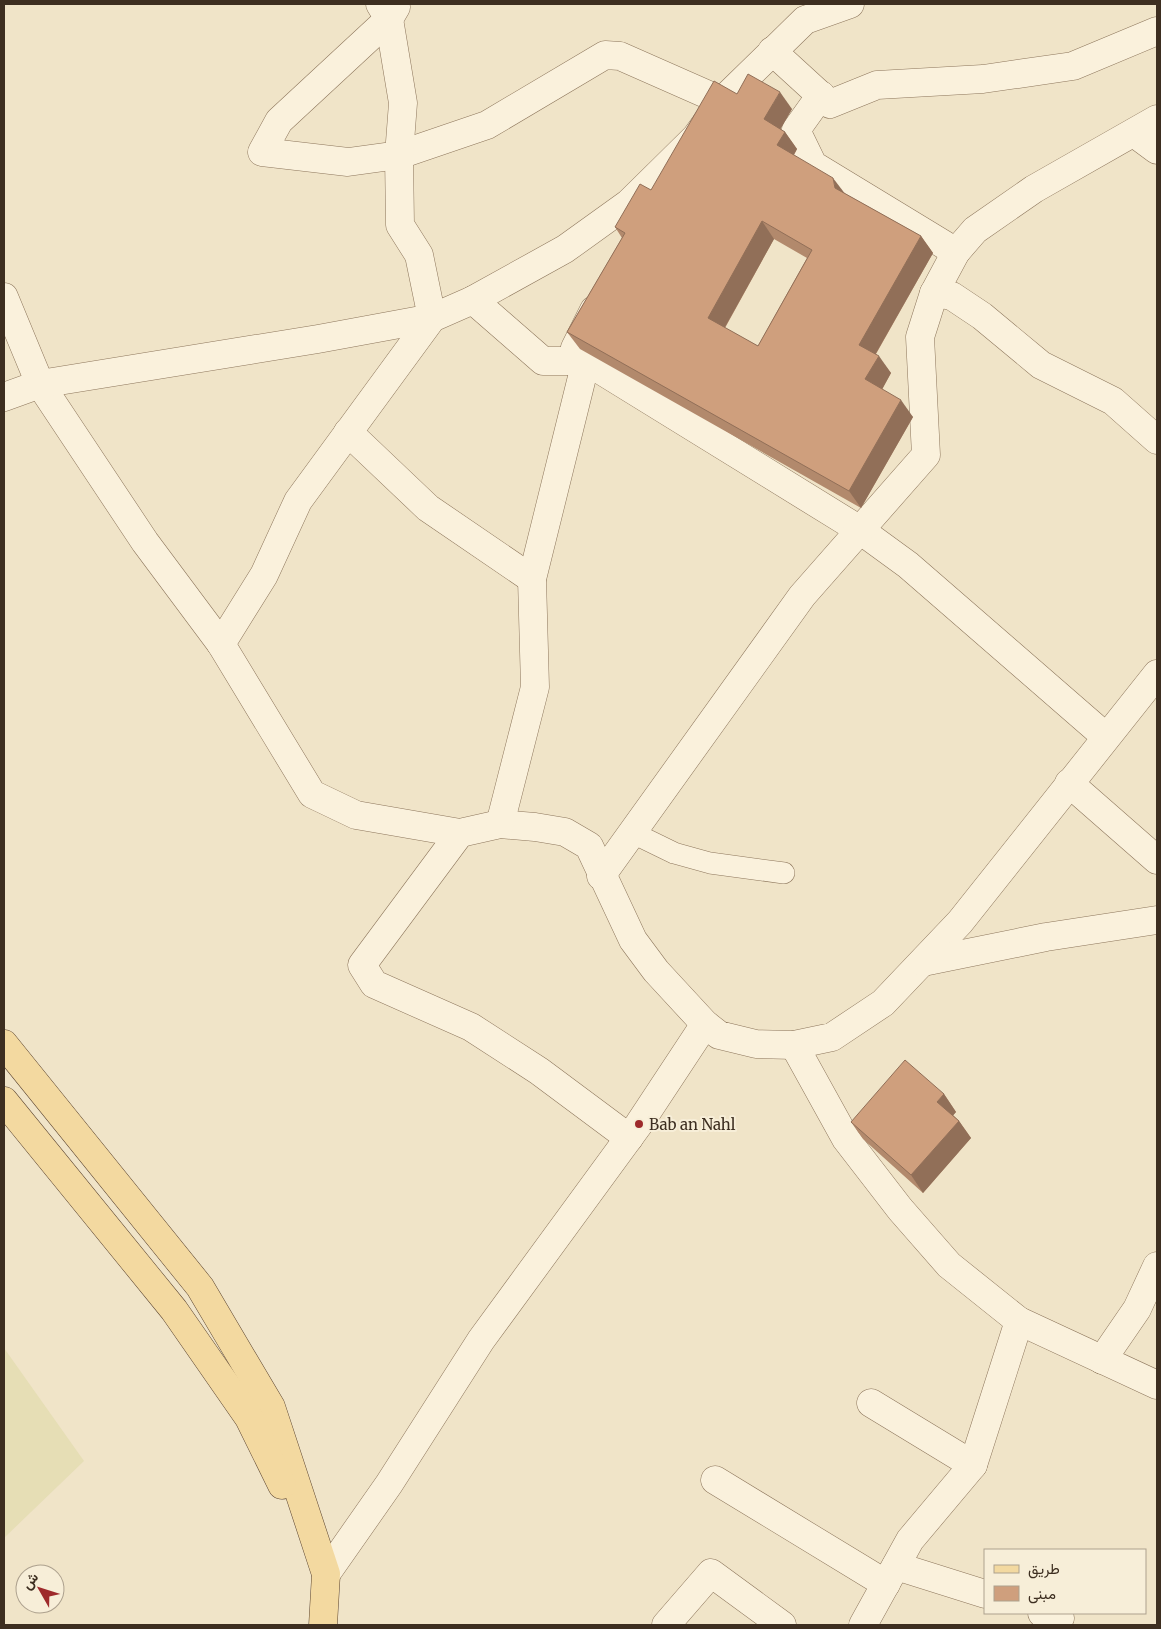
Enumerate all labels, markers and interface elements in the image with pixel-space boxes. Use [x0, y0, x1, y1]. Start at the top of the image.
place label: Bab an Nahl [649, 1115, 736, 1134]
marker: Bab an Nahl [633, 1118, 645, 1130]
legend [984, 1549, 1146, 1614]
text: طريق [1028, 1559, 1060, 1579]
north arrow [15, 1564, 65, 1614]
text: ش [18, 1568, 42, 1593]
text: مبنى [1028, 1584, 1056, 1604]

